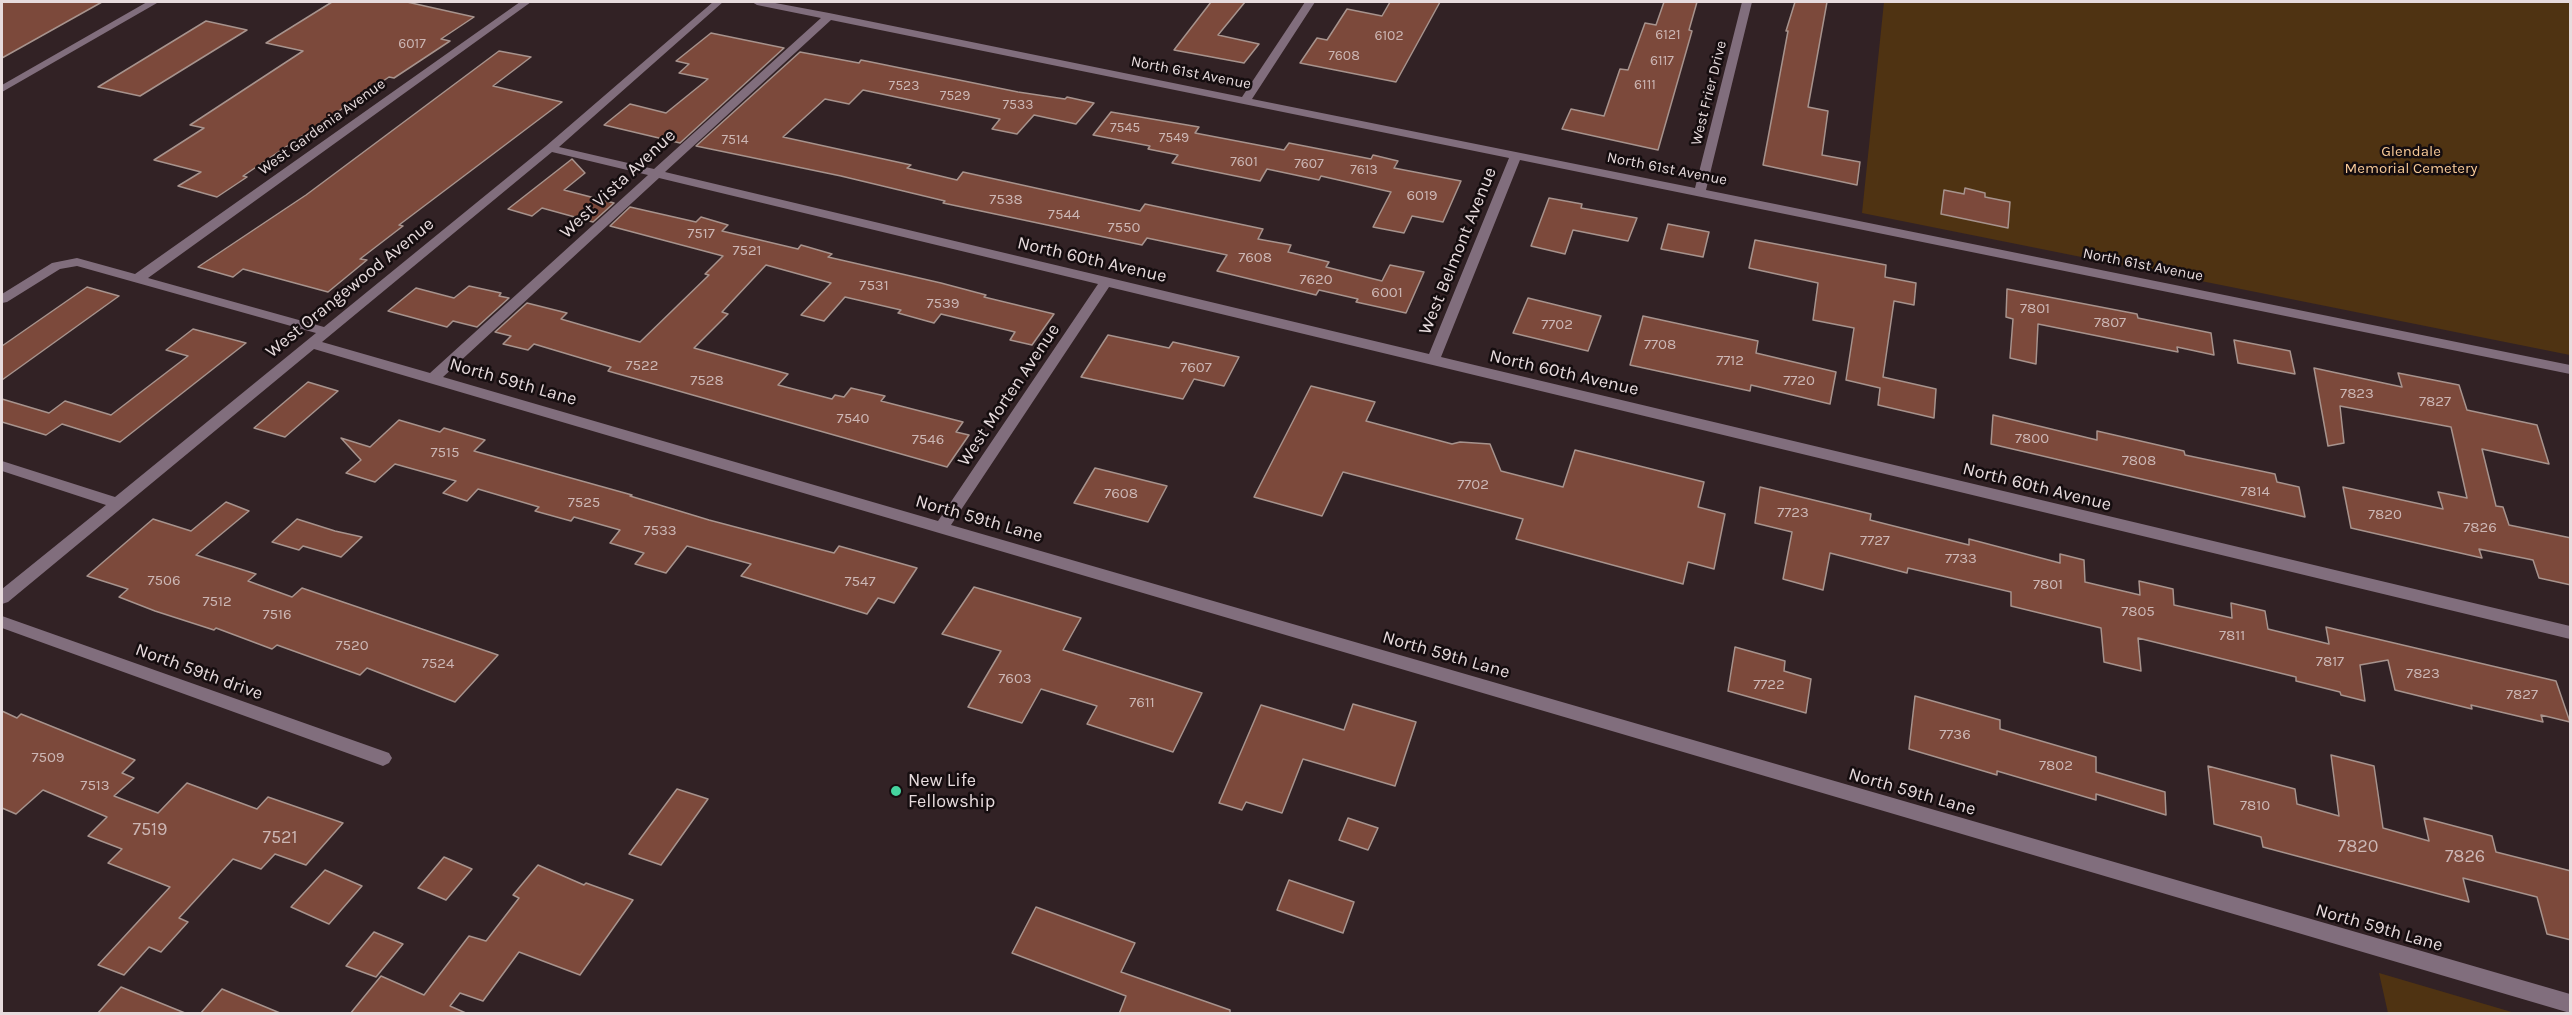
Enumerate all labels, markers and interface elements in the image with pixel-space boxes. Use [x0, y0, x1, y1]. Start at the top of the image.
house number: 6121 [1655, 27, 1681, 43]
house number: 6102 [1374, 28, 1404, 44]
house number: 6017 [398, 36, 426, 52]
street label: West Frier Drive [1687, 39, 1731, 147]
house number: 7608 [1328, 48, 1360, 64]
street label: North 61st Avenue [1129, 53, 1253, 93]
house number: 6117 [1650, 53, 1674, 69]
street label: West Gardenia Avenue [255, 75, 389, 179]
house number: 6111 [1634, 77, 1656, 93]
house number: 7523 [889, 78, 919, 94]
house number: 7529 [940, 88, 970, 104]
house number: 7533 [1002, 97, 1034, 113]
house number: 7545 [1110, 120, 1140, 136]
street label: West Vista Avenue [556, 125, 680, 243]
house number: 7549 [1159, 130, 1189, 146]
house number: 7514 [722, 132, 748, 148]
park label: Glendale Memorial Cemetery [2345, 143, 2477, 178]
street label: North 61st Avenue [1605, 149, 1729, 189]
house number: 7601 [1230, 154, 1258, 170]
house number: 7607 [1294, 156, 1324, 172]
house number: 7613 [1350, 162, 1378, 178]
street label: West Belmont Avenue [1415, 164, 1501, 338]
house number: 6019 [1406, 187, 1438, 205]
house number: 7538 [989, 191, 1023, 209]
house number: 7544 [1048, 206, 1080, 224]
street label: West Orangewood Avenue [261, 213, 439, 363]
house number: 7550 [1108, 219, 1140, 237]
house number: 7517 [687, 225, 715, 243]
street label: North 60th Avenue [1015, 232, 1169, 288]
house number: 7521 [732, 242, 762, 260]
street label: North 61st Avenue [2081, 245, 2205, 285]
house number: 7608 [1238, 249, 1272, 267]
house number: 7620 [1299, 271, 1333, 289]
house number: 7531 [859, 277, 889, 295]
house number: 6001 [1371, 284, 1403, 302]
house number: 7539 [926, 295, 960, 313]
house number: 7801 [2020, 300, 2050, 318]
house number: 7807 [2094, 314, 2126, 332]
house number: 7702 [1541, 316, 1573, 334]
street label: West Morten Avenue [953, 320, 1065, 470]
house number: 7708 [1644, 336, 1676, 354]
street label: North 60th Avenue [1487, 345, 1641, 401]
house number: 7712 [1716, 352, 1744, 370]
street label: North 59th Lane [447, 353, 579, 411]
house number: 7522 [626, 357, 658, 375]
house number: 7607 [1180, 359, 1212, 377]
house number: 7528 [690, 372, 724, 390]
house number: 7720 [1783, 372, 1815, 390]
house number: 7823 [2340, 385, 2374, 403]
house number: 7827 [2419, 393, 2451, 411]
house number: 7540 [837, 410, 869, 428]
house number: 7800 [2015, 430, 2049, 448]
house number: 7546 [912, 431, 944, 449]
house number: 7515 [431, 444, 459, 462]
house number: 7808 [2122, 452, 2156, 470]
street label: North 60th Avenue [1960, 458, 2114, 516]
house number: 7702 [1457, 476, 1489, 494]
house number: 7814 [2240, 483, 2270, 501]
house number: 7608 [1104, 485, 1138, 503]
street label: North 59th Lane [913, 490, 1045, 548]
house number: 7525 [568, 494, 600, 512]
house number: 7723 [1777, 504, 1809, 522]
house number: 7820 [2368, 506, 2402, 524]
house number: 7826 [2463, 519, 2497, 537]
house number: 7533 [643, 522, 677, 540]
house number: 7727 [1860, 532, 1890, 550]
house number: 7733 [1945, 550, 1977, 568]
house number: 7506 [148, 572, 180, 590]
house number: 7547 [845, 573, 875, 591]
house number: 7801 [2033, 576, 2063, 594]
house number: 7512 [202, 593, 232, 611]
house number: 7805 [2121, 603, 2155, 621]
house number: 7516 [262, 606, 292, 624]
street label: North 59th Lane [1380, 626, 1512, 684]
house number: 7811 [2219, 627, 2245, 645]
house number: 7520 [335, 637, 369, 655]
street label: North 59th drive [132, 639, 266, 705]
house number: 7817 [2316, 653, 2344, 671]
house number: 7524 [422, 655, 454, 673]
house number: 7823 [2406, 665, 2440, 683]
house number: 7603 [998, 670, 1032, 688]
house number: 7722 [1753, 676, 1785, 694]
house number: 7827 [2506, 686, 2538, 704]
house number: 7611 [1129, 694, 1155, 712]
house number: 7736 [1939, 726, 1971, 744]
house number: 7509 [31, 749, 65, 767]
house number: 7802 [2039, 757, 2073, 775]
street label: North 59th Lane [1846, 763, 1978, 821]
place label: New Life Fellowship [908, 770, 995, 812]
house number: 7513 [80, 777, 110, 795]
marker: New Life Fellowship [889, 784, 903, 798]
house number: 7810 [2240, 797, 2270, 815]
house number: 7519 [132, 819, 168, 841]
house number: 7521 [263, 827, 297, 849]
house number: 7820 [2338, 836, 2378, 858]
house number: 7826 [2445, 846, 2485, 868]
street label: North 59th Lane [2313, 899, 2445, 957]

